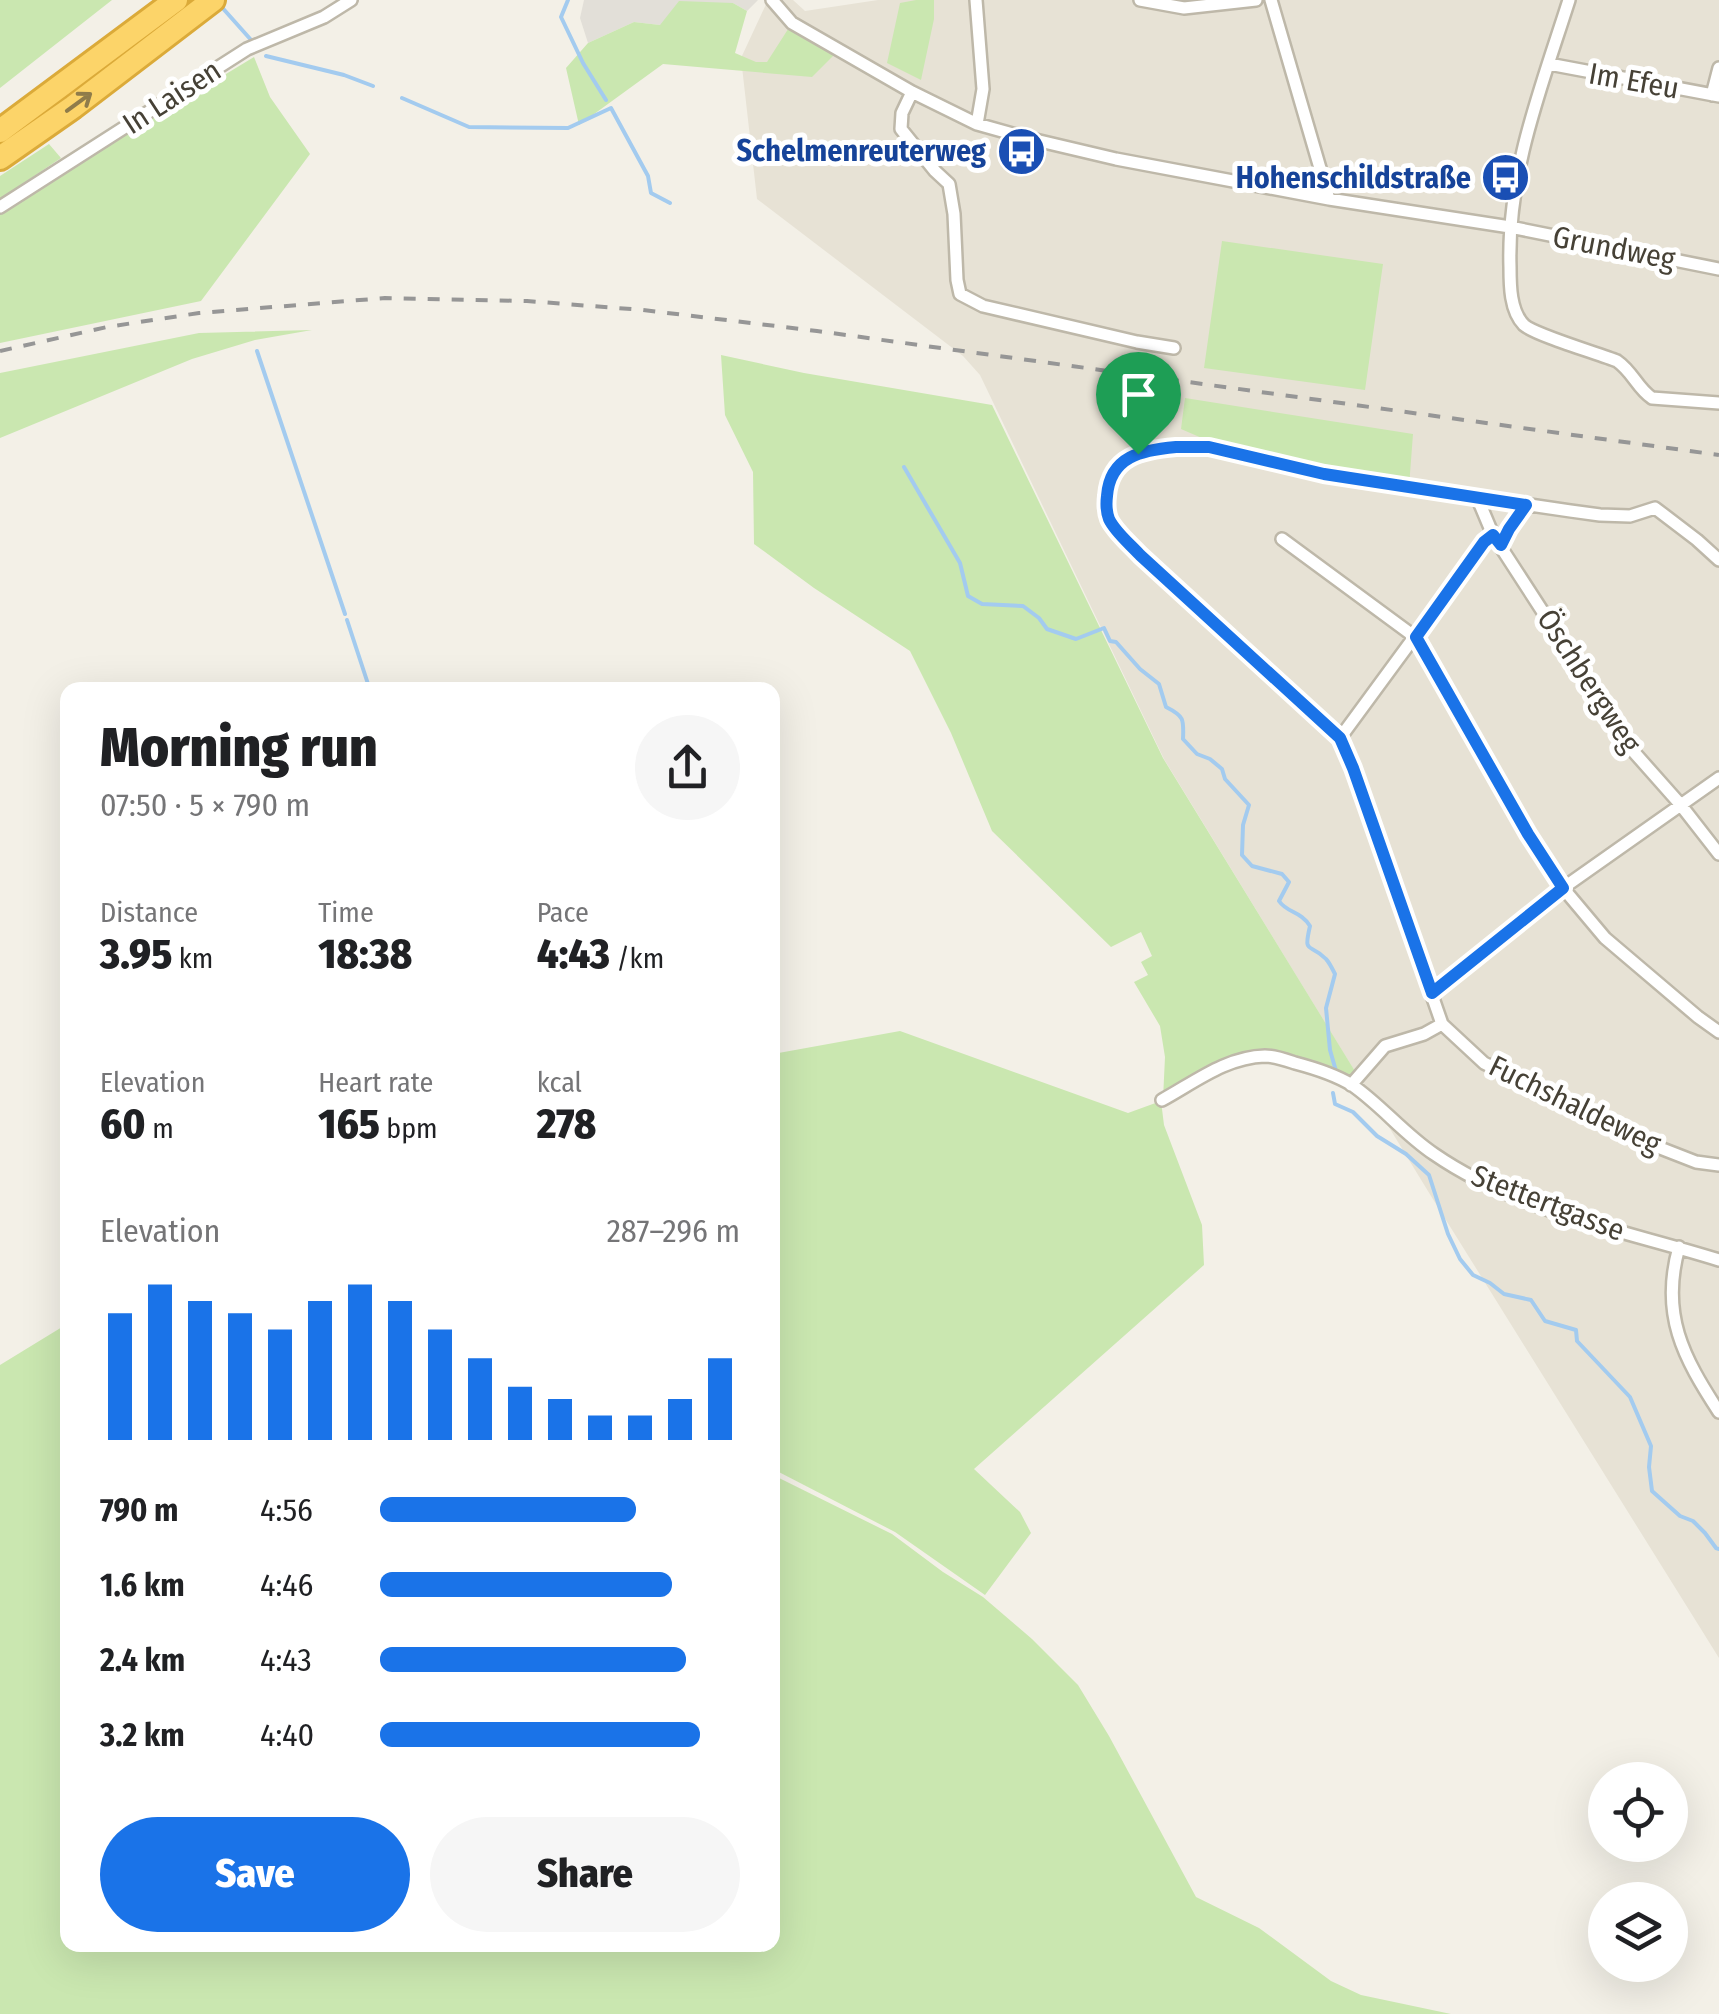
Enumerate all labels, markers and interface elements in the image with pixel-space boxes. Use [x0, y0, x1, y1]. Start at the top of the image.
street label: In Laisen [116, 52, 228, 142]
street label: Im Efeu [1586, 55, 1682, 107]
one-way arrow [65, 92, 93, 113]
bus stop icon: Schelmenreuterweg [995, 125, 1047, 177]
place label: Schelmenreuterweg [737, 133, 986, 169]
bus stop icon: Hohenschildstraße [1480, 152, 1532, 204]
place label: Hohenschildstraße [1236, 160, 1471, 196]
street label: Grundweg [1550, 219, 1679, 278]
pin [1096, 352, 1181, 455]
icon: arrive [1111, 367, 1166, 422]
street label: Öschbergweg [1529, 603, 1649, 760]
text: Morning run [100, 715, 378, 781]
button: share [635, 715, 740, 820]
text: 07:50 · 5 × 790 m [100, 786, 310, 824]
text: Distance [100, 896, 198, 929]
text: Time [318, 896, 374, 929]
text: Pace [537, 896, 589, 929]
text: 3.95 [100, 929, 172, 979]
text: 18:38 [318, 929, 412, 979]
text: 4:43 [537, 929, 610, 979]
text: km [172, 942, 213, 975]
text: /km [610, 942, 664, 975]
street label: Fuchshaldeweg [1483, 1048, 1668, 1162]
text: Elevation [100, 1066, 205, 1099]
text: Heart rate [318, 1066, 433, 1099]
text: kcal [537, 1066, 582, 1099]
text: 60 [100, 1099, 146, 1149]
text: 165 [318, 1099, 380, 1149]
text: 278 [537, 1099, 596, 1149]
text: m [146, 1112, 174, 1145]
text: bpm [380, 1112, 438, 1145]
street label: Stettertgasse [1466, 1157, 1630, 1249]
text: Elevation [100, 1212, 220, 1250]
text: 287–296 m [607, 1212, 740, 1250]
text: 790 m [100, 1491, 178, 1529]
text: 4:56 [260, 1491, 313, 1529]
text: 1.6 km [100, 1566, 185, 1604]
text: 4:46 [260, 1566, 313, 1604]
text: 2.4 km [100, 1641, 185, 1679]
text: 4:43 [260, 1641, 312, 1679]
text: 3.2 km [100, 1716, 185, 1754]
text: 4:40 [260, 1716, 314, 1754]
map controls [1588, 1762, 1688, 1982]
button: locate [1588, 1762, 1688, 1862]
button: Save [100, 1817, 410, 1932]
button: Share [430, 1817, 740, 1932]
button: layers [1588, 1882, 1688, 1982]

